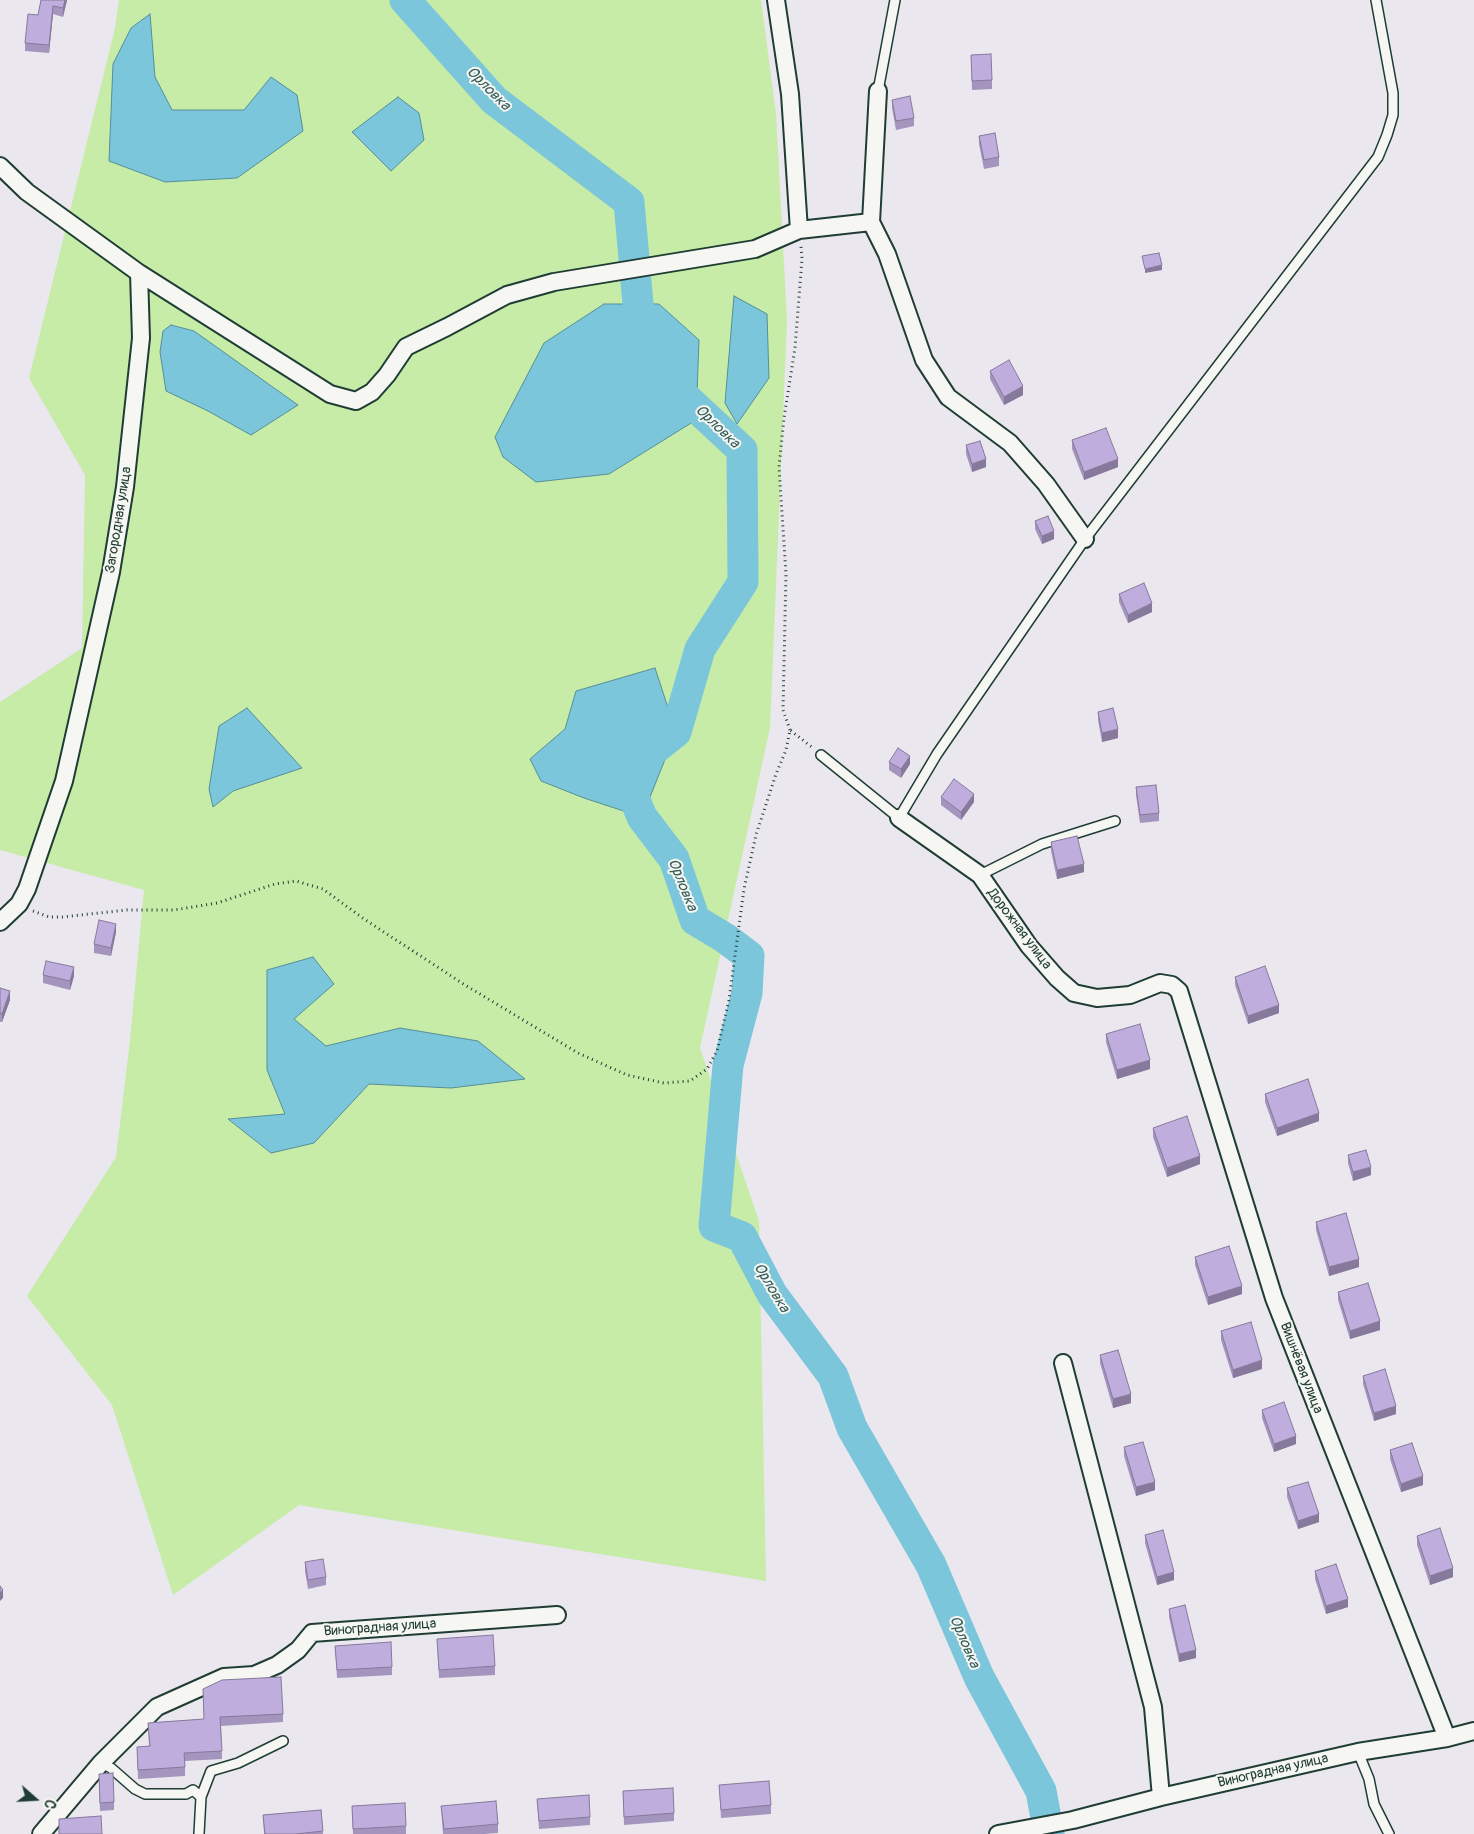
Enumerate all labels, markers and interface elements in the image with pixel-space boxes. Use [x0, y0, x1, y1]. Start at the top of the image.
water label: Орловка [462, 63, 514, 115]
water label: Орловка [691, 402, 743, 452]
street label: Загородная улица [102, 465, 136, 575]
water label: Орловка [663, 856, 701, 914]
street label: Дорожная улица [983, 885, 1055, 973]
water label: Орловка [749, 1260, 793, 1316]
street label: Вишнёвая улица [1276, 1320, 1326, 1416]
water label: Орловка [945, 1613, 983, 1671]
street label: Виноградная улица [323, 1616, 437, 1640]
street label: Виноградная улица [1216, 1750, 1330, 1792]
north arrow [10, 1774, 60, 1824]
text: С [40, 1797, 59, 1811]

